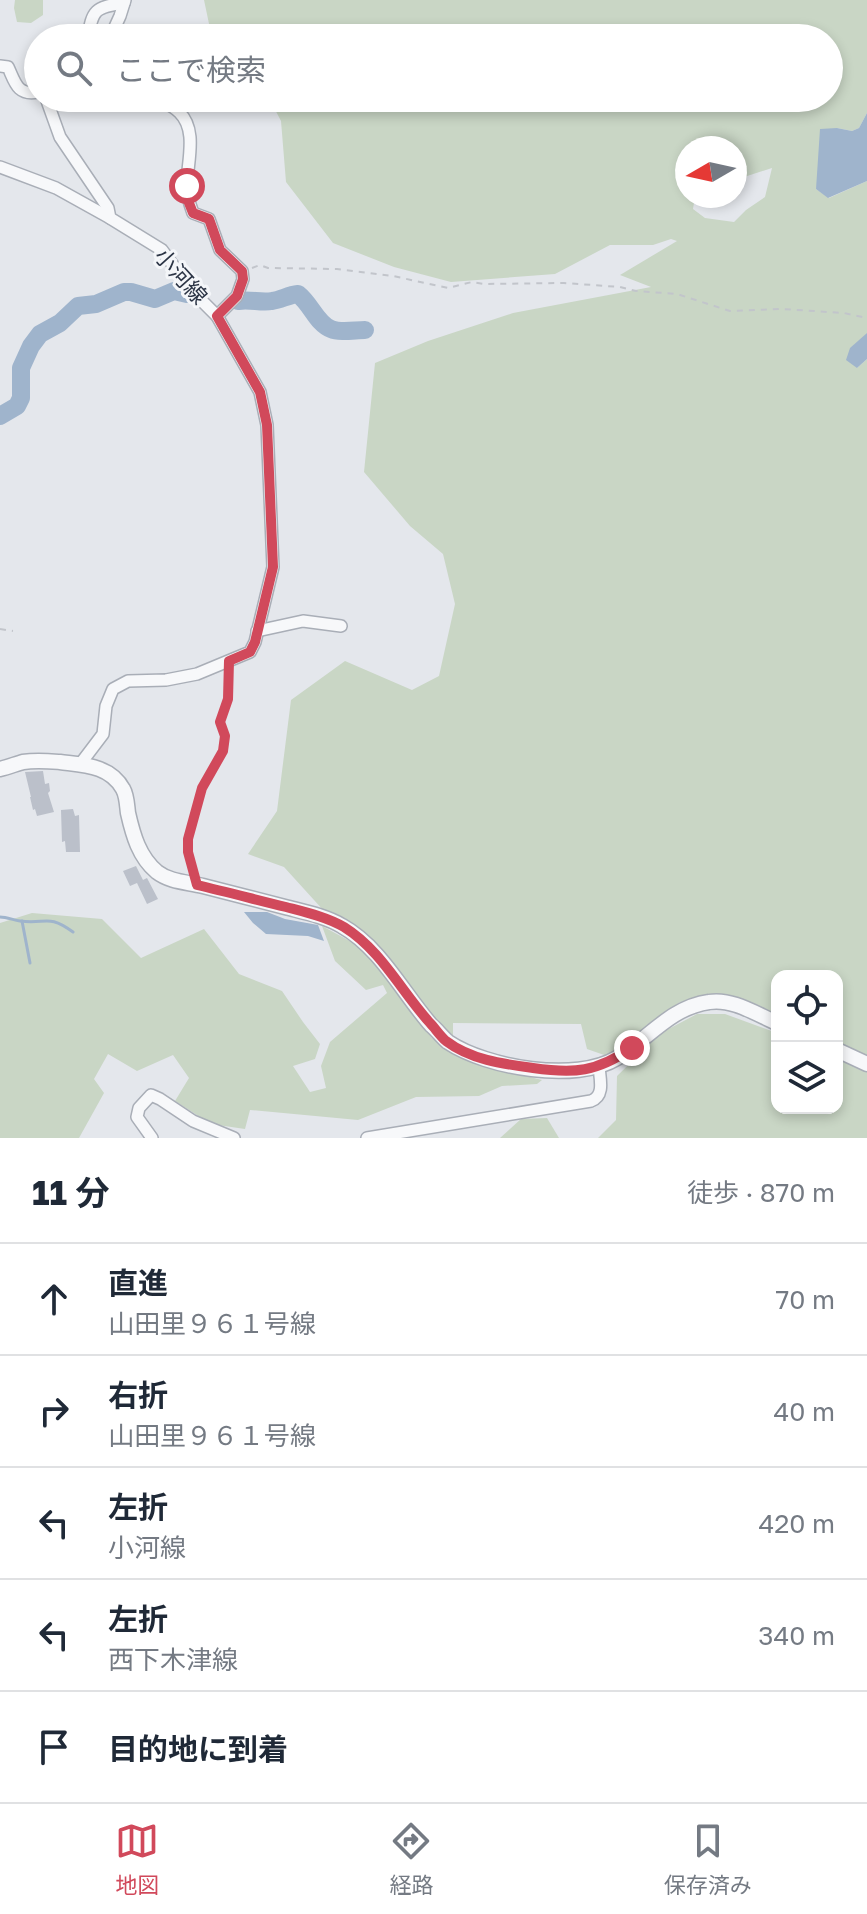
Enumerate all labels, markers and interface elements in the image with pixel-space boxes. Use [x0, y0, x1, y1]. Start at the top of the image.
search box [24, 24, 843, 112]
icon: search [52, 46, 96, 90]
text: ここで検索 [116, 52, 266, 88]
north arrow [675, 136, 747, 208]
route start [169, 168, 205, 204]
street label: 小河線 [149, 242, 213, 309]
map controls [771, 970, 843, 1114]
button: locate [771, 970, 843, 1042]
route end [614, 1030, 650, 1066]
button: layers [771, 1042, 843, 1114]
text: 11 分 [32, 1172, 110, 1212]
text: 徒歩 · 870 m [687, 1177, 835, 1208]
text: 直進 [108, 1265, 168, 1301]
icon: ahead [32, 1277, 76, 1321]
text: 70 m [776, 1284, 835, 1315]
text: 山田里９６１号線 [108, 1308, 316, 1339]
text: 右折 [108, 1377, 168, 1413]
icon: right [32, 1389, 76, 1433]
text: 40 m [774, 1396, 835, 1427]
text: 山田里９６１号線 [108, 1420, 316, 1451]
text: 左折 [108, 1489, 168, 1525]
icon: left [32, 1501, 76, 1545]
text: 420 m [758, 1508, 835, 1539]
text: 小河線 [108, 1532, 186, 1563]
text: 左折 [108, 1601, 168, 1637]
icon: left [32, 1613, 76, 1657]
text: 340 m [758, 1620, 835, 1651]
text: 西下木津線 [108, 1644, 238, 1675]
icon: arrive [32, 1725, 76, 1769]
text: 目的地に到着 [108, 1731, 288, 1767]
tab: 地図 [115, 1819, 159, 1899]
tab: 経路 [389, 1819, 434, 1899]
tab: 保存済み [664, 1819, 752, 1899]

